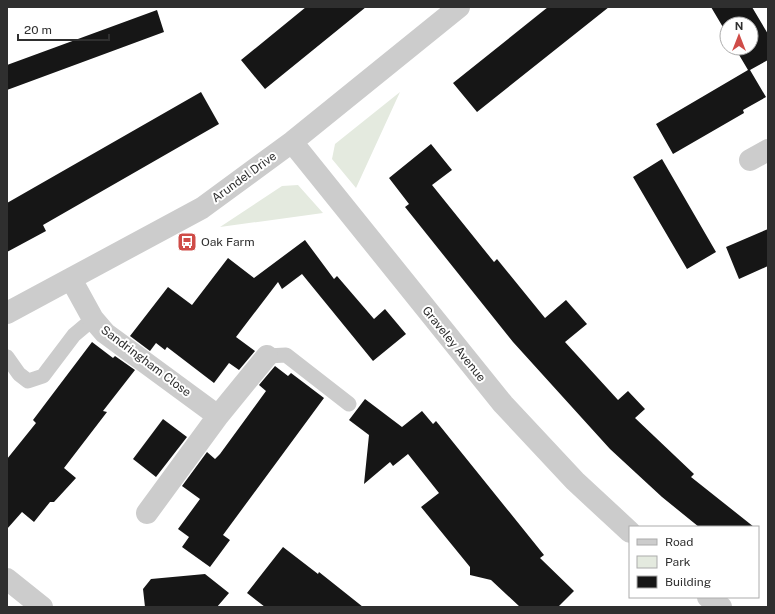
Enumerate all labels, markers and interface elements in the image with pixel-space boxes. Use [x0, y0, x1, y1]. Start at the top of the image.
scale bar [18, 16, 109, 42]
north arrow [719, 16, 759, 56]
text: N [735, 20, 743, 32]
text: 20 m [24, 23, 52, 37]
street label: Arundel Drive [209, 149, 279, 205]
bus stop icon: Oak Farm [176, 231, 198, 253]
place label: Oak Farm [201, 235, 255, 249]
street label: Graveley Avenue [419, 303, 489, 385]
street label: Sandringham Close [98, 323, 194, 399]
legend [629, 526, 759, 598]
text: Road [665, 535, 693, 549]
text: Park [665, 555, 691, 569]
text: Building [665, 575, 711, 589]

